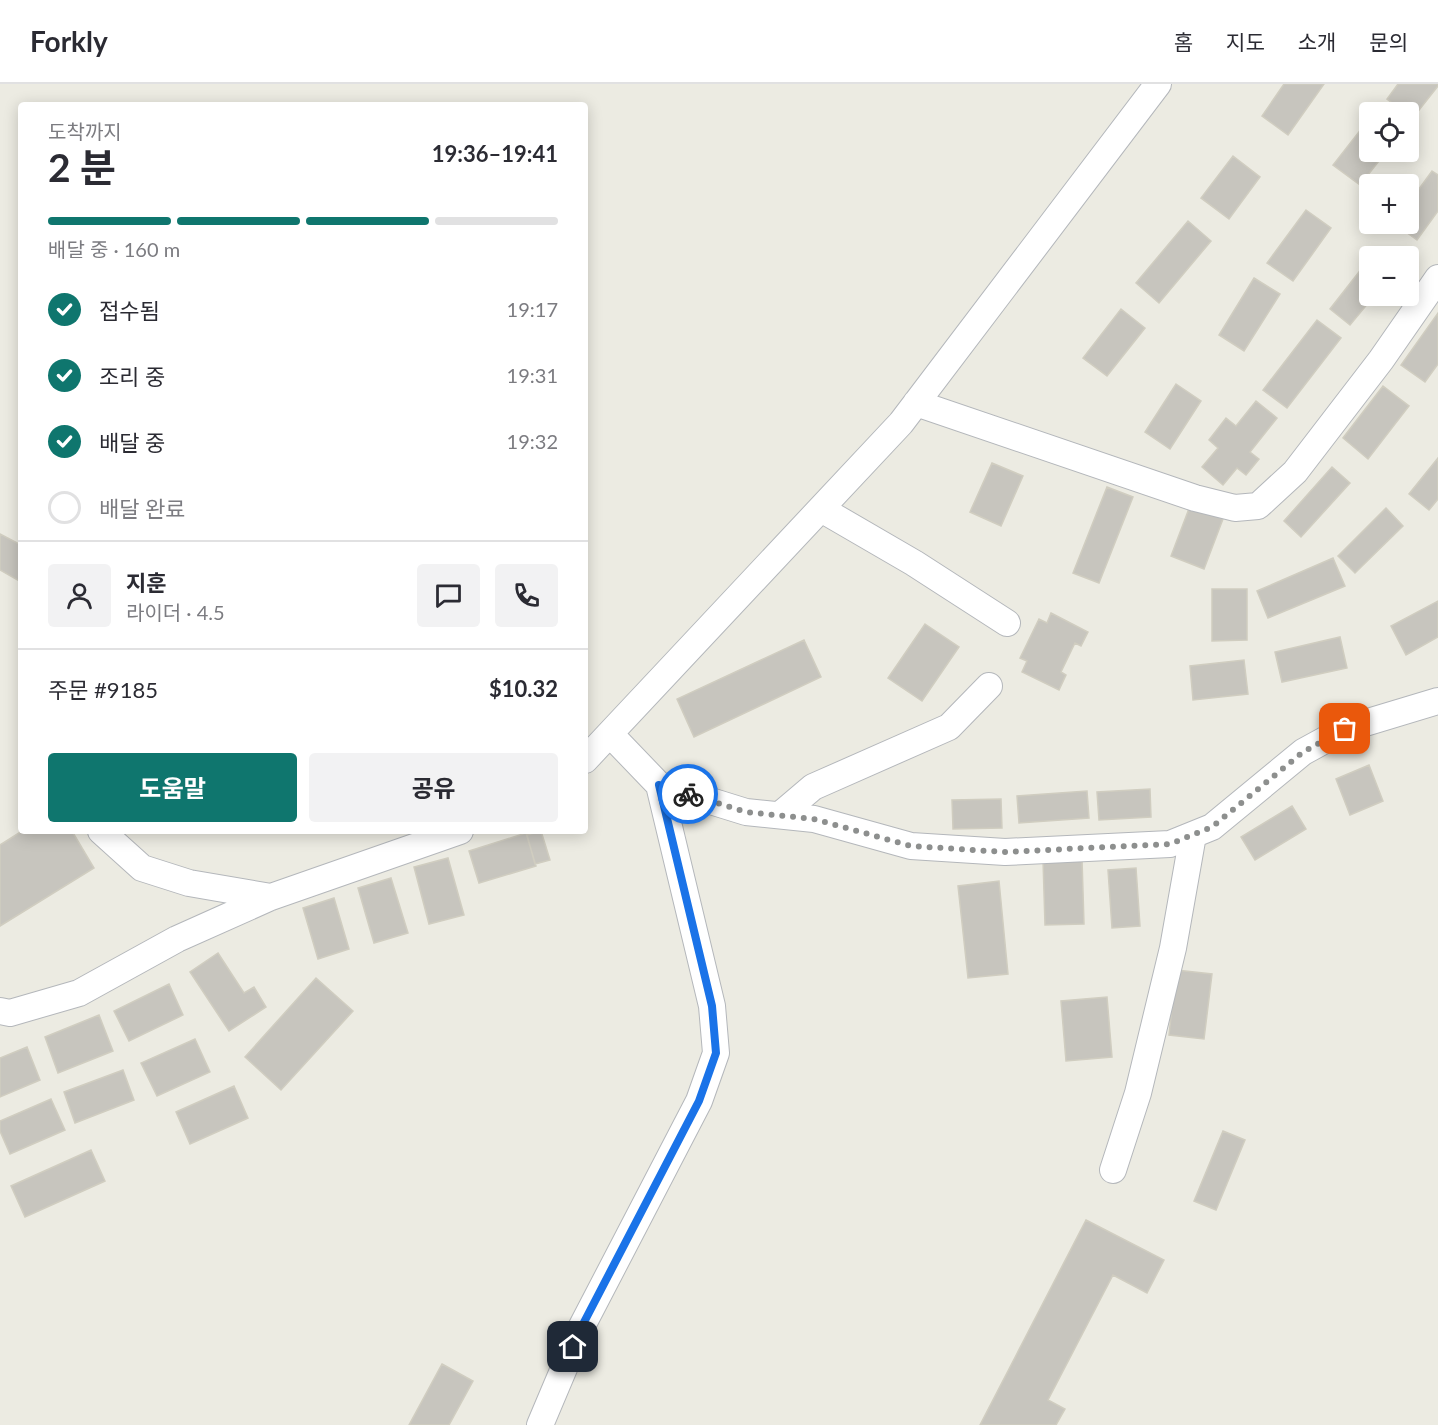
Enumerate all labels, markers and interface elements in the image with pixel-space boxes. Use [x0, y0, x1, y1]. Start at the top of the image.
text: Forkly [30, 24, 108, 58]
text: 홈 [1174, 29, 1193, 54]
text: 지도 [1226, 29, 1265, 54]
text: 소개 [1298, 29, 1336, 54]
text: 문의 [1369, 29, 1408, 54]
map controls [1359, 102, 1419, 306]
button: locate [1359, 102, 1419, 162]
text: 도착까지 [48, 119, 122, 143]
text: 19:36–19:41 [432, 140, 558, 167]
text: 2 분 [48, 144, 116, 190]
button: + [1359, 174, 1419, 234]
text: 배달 중 · 160 m [48, 237, 180, 261]
button: − [1359, 246, 1419, 306]
icon: check [48, 293, 81, 326]
text: 접수됨 [99, 297, 160, 324]
text: 19:17 [507, 297, 558, 321]
icon: check [48, 359, 81, 392]
text: 조리 중 [99, 363, 165, 390]
text: 19:31 [507, 363, 558, 387]
icon: check [48, 425, 81, 458]
text: 배달 중 [99, 429, 165, 456]
text: 19:32 [507, 429, 558, 453]
text: 배달 완료 [99, 495, 186, 522]
button: person [48, 564, 111, 627]
button: chat [417, 564, 480, 627]
button: phone [495, 564, 558, 627]
text: 지훈 [126, 569, 166, 596]
text: 라이더 · 4.5 [126, 600, 225, 624]
text: $10.32 [489, 675, 558, 702]
text: 주문 #9185 [48, 676, 158, 703]
pin [1319, 703, 1370, 754]
icon: bag [1328, 712, 1361, 745]
button: 도움말 [48, 753, 297, 822]
button: 공유 [309, 753, 558, 822]
courier [658, 764, 718, 824]
icon: bike [672, 778, 705, 811]
pin [547, 1321, 598, 1372]
icon: home [556, 1330, 589, 1363]

